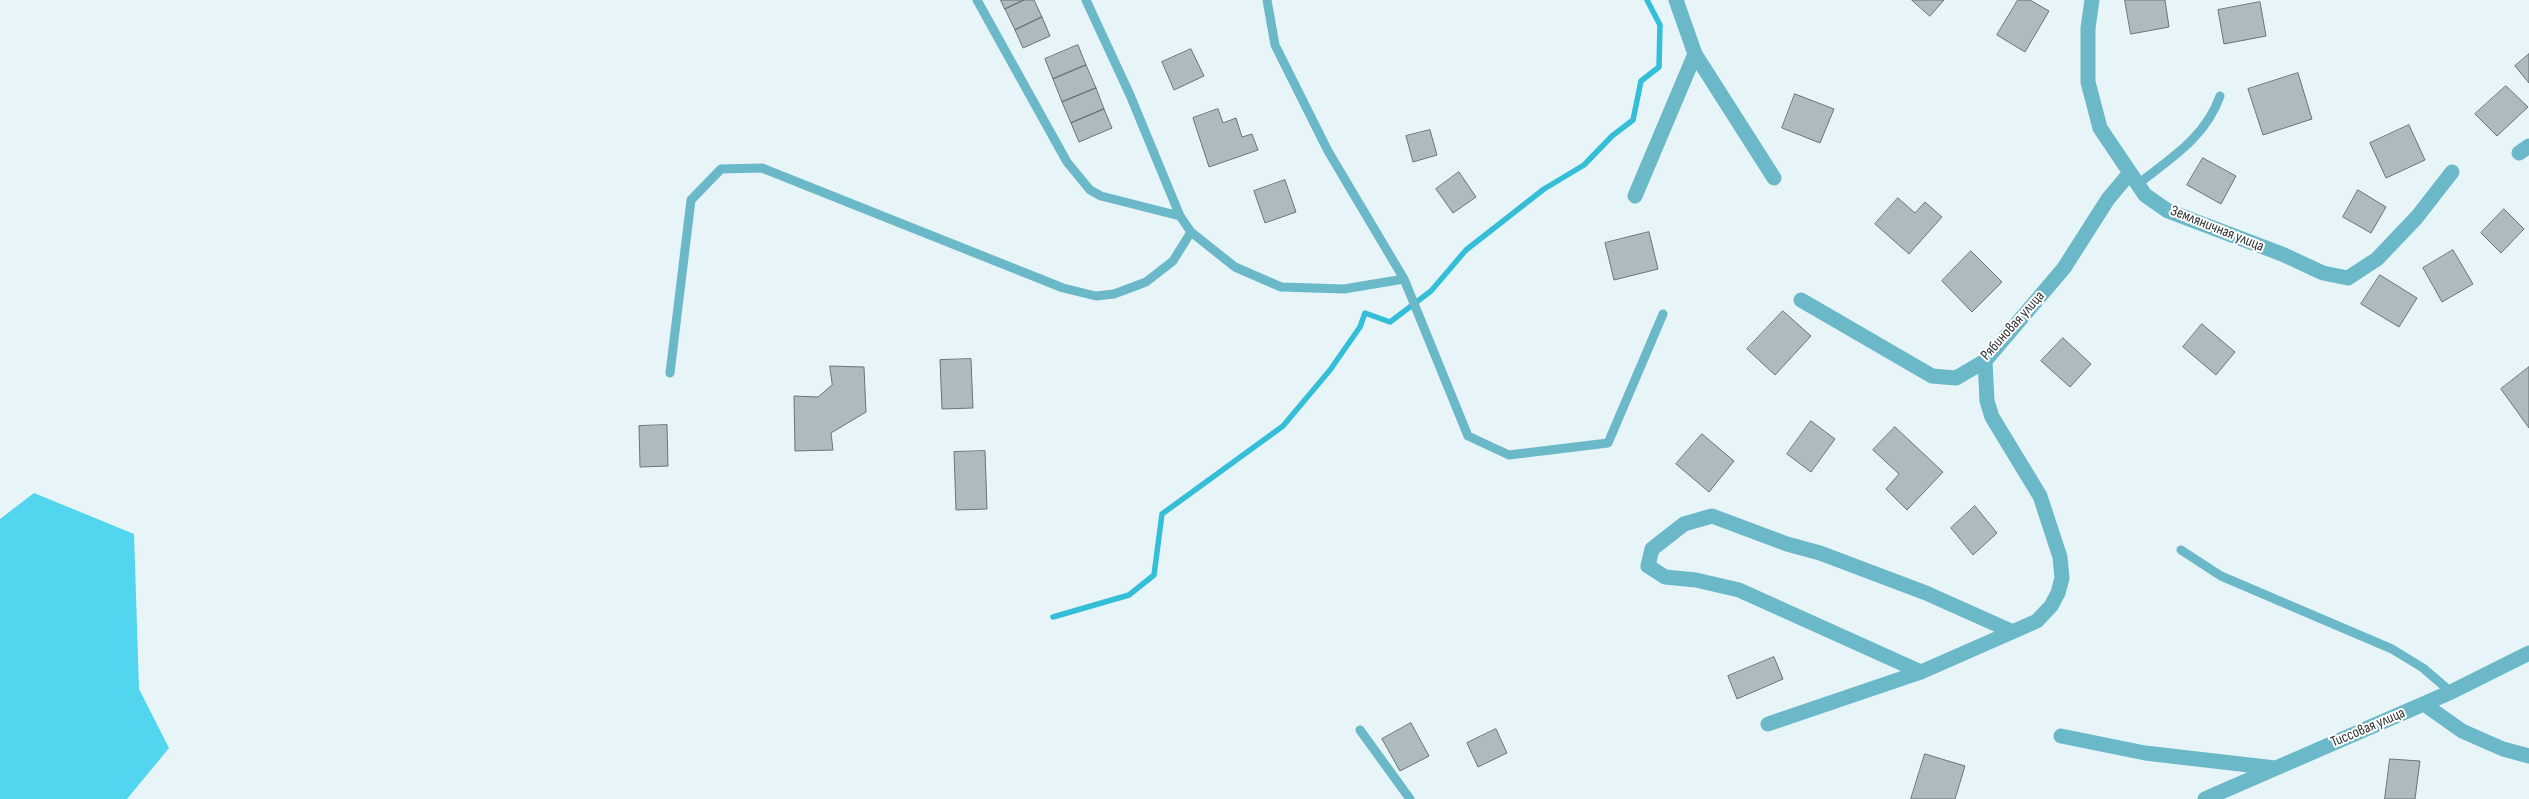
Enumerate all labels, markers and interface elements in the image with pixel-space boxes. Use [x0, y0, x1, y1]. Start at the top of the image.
street label: Земляничная улица [2168, 202, 2266, 256]
street label: Рябиновая улица [1977, 288, 2049, 364]
street label: Тиссовая улица [2328, 704, 2408, 752]

